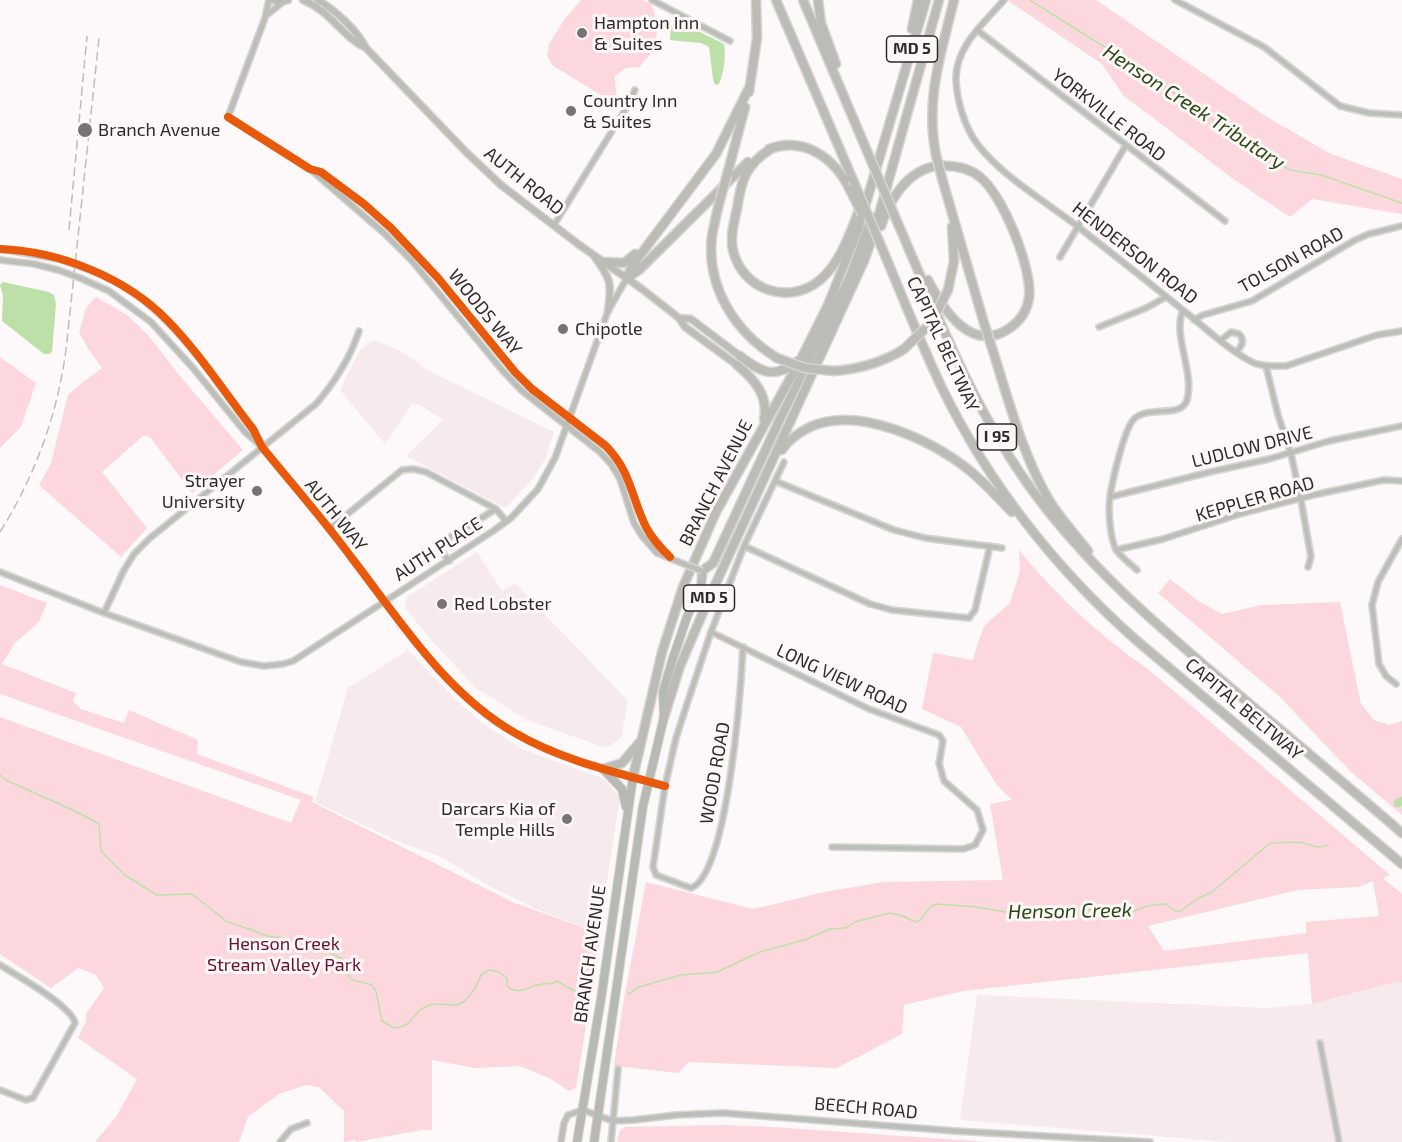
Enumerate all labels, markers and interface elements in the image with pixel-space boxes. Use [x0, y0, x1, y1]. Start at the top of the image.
place label: Hampton Inn & Suites [594, 12, 699, 54]
marker: Hampton Inn & Suites [575, 26, 589, 40]
road number: MD 5 [886, 36, 938, 62]
water label: Henson Creek Tributary [1099, 39, 1289, 175]
street label: YORKVILLE ROAD [1048, 64, 1170, 166]
place label: Country Inn & Suites [583, 90, 677, 132]
marker: Country Inn & Suites [564, 104, 578, 118]
place label: Branch Avenue [98, 119, 220, 141]
marker: Branch Avenue [76, 121, 94, 139]
street label: AUTH ROAD [480, 142, 568, 220]
street label: HENDERSON ROAD [1068, 197, 1202, 309]
street label: TOLSON ROAD [1235, 222, 1347, 298]
street label: WOODS WAY [444, 265, 526, 359]
street label: CAPITAL BELTWAY [902, 273, 984, 415]
place label: Chipotle [575, 318, 643, 340]
marker: Chipotle [556, 322, 570, 336]
street label: BRANCH AVENUE [675, 416, 757, 550]
street label: LUDLOW DRIVE [1189, 422, 1315, 472]
road number: I 95 [978, 424, 1016, 450]
place label: Strayer University [162, 470, 245, 512]
street label: KEPPLER ROAD [1193, 472, 1317, 526]
street label: AUTH WAY [300, 474, 372, 556]
marker: Strayer University [250, 484, 264, 498]
street label: AUTH PLACE [390, 512, 486, 586]
road number: MD 5 [684, 585, 734, 611]
place label: Red Lobster [454, 593, 552, 615]
marker: Red Lobster [435, 597, 449, 611]
street label: LONG VIEW ROAD [773, 639, 911, 719]
street label: CAPITAL BELTWAY [1181, 654, 1307, 764]
street label: WOOD ROAD [695, 720, 735, 826]
place label: Darcars Kia of Temple Hills [441, 798, 555, 840]
marker: Darcars Kia of Temple Hills [560, 812, 574, 826]
street label: BRANCH AVENUE [570, 884, 610, 1024]
water label: Henson Creek [1008, 898, 1132, 924]
park label: Henson Creek Stream Valley Park [207, 933, 361, 976]
street label: BEECH ROAD [813, 1093, 919, 1123]

